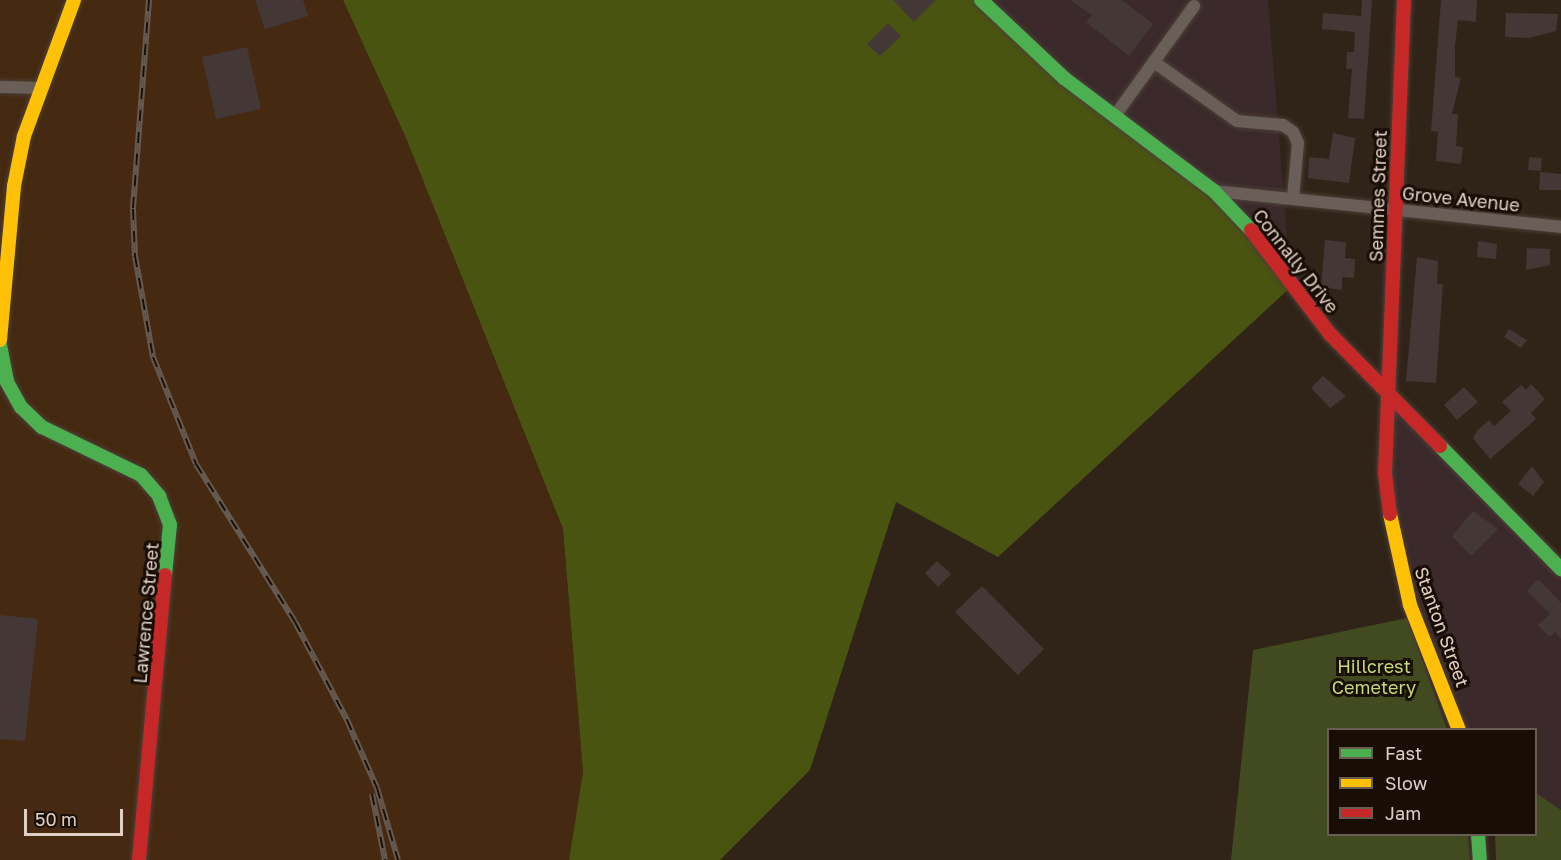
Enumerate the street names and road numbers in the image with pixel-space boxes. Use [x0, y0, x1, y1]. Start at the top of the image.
street label: Semmes Street [1365, 130, 1391, 262]
street label: Grove Avenue [1401, 182, 1521, 216]
street label: Connally Drive [1249, 205, 1343, 317]
street label: Lawrence Street [129, 542, 163, 684]
street label: Stanton Street [1410, 564, 1474, 690]

